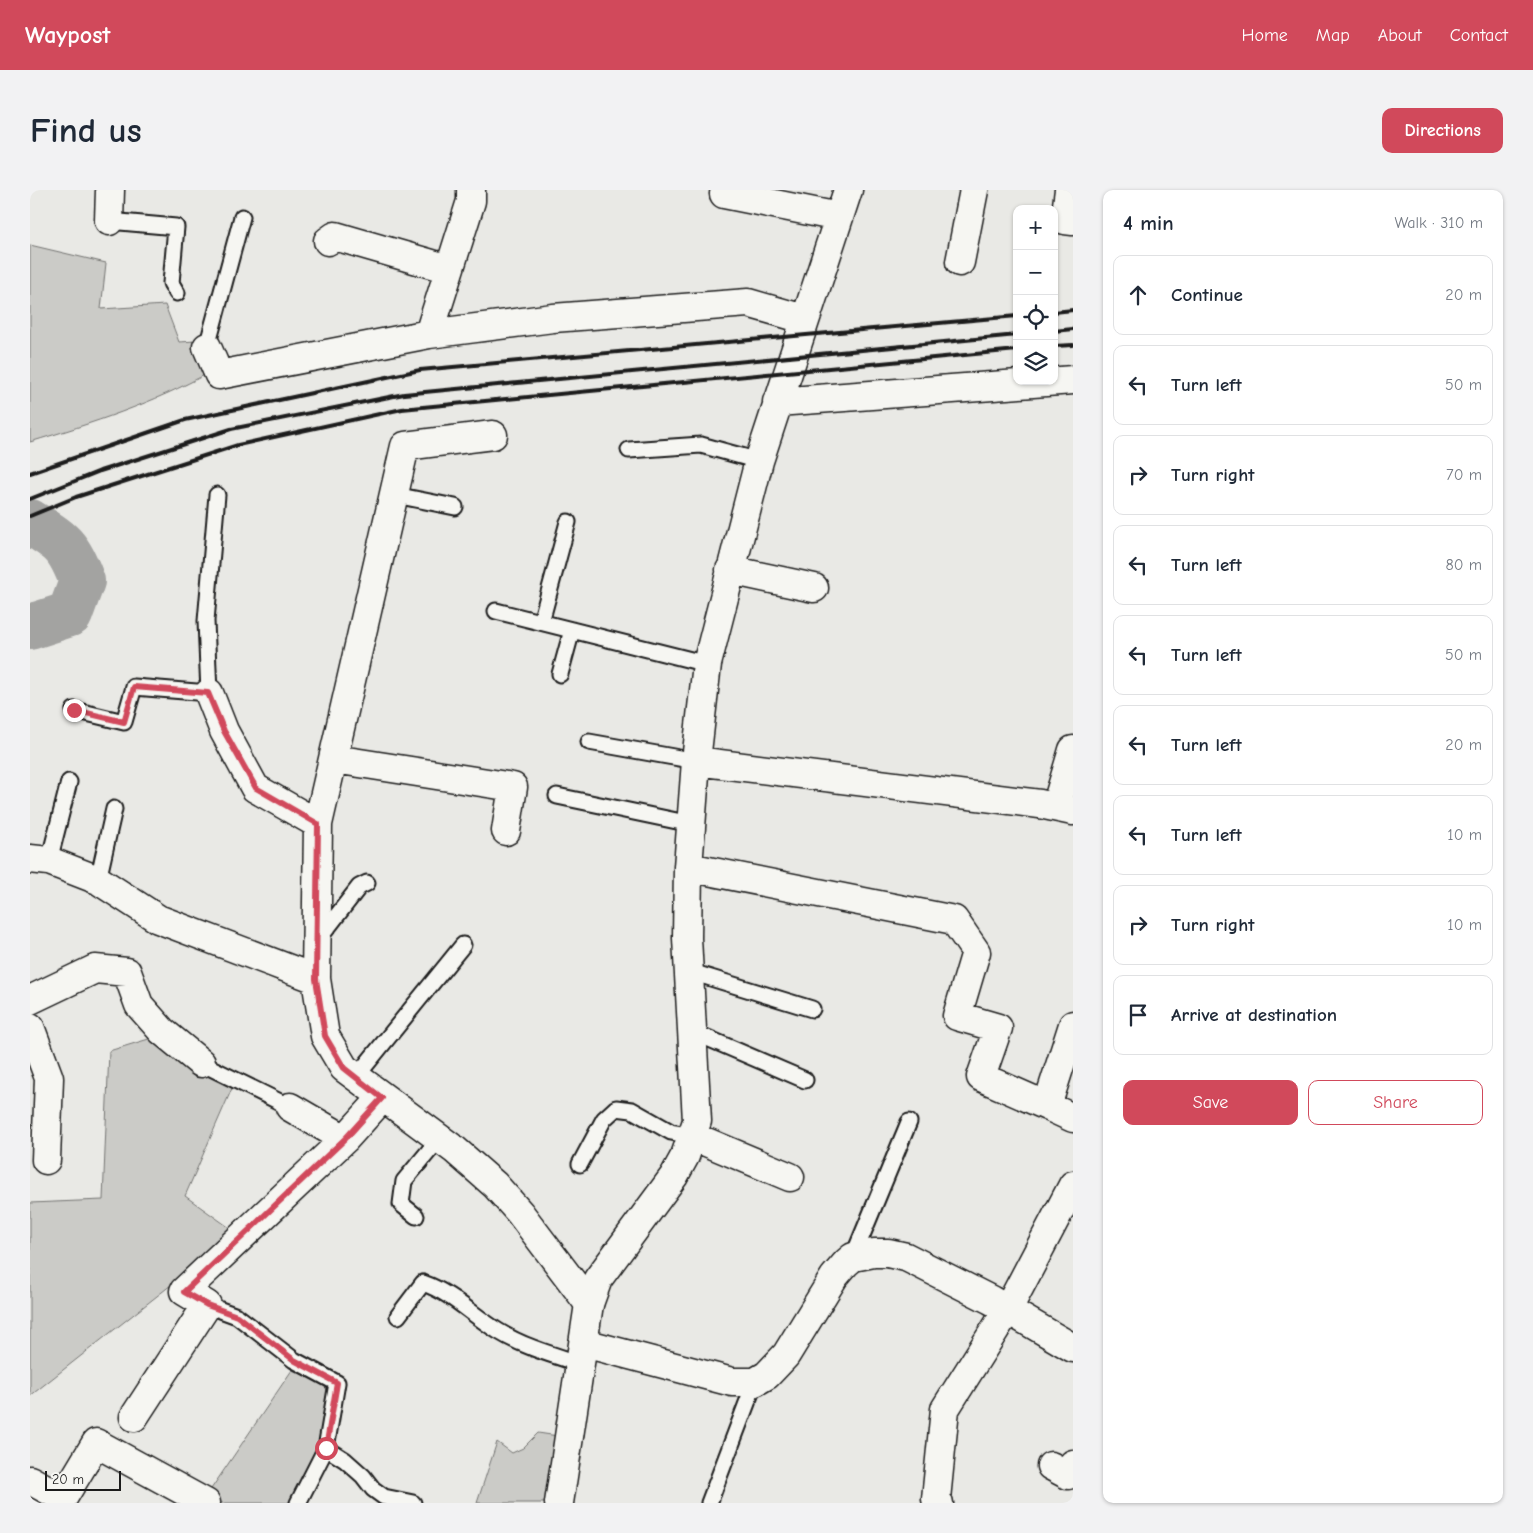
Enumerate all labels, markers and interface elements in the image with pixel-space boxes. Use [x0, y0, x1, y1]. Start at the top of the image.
text: Waypost [25, 21, 110, 49]
text: Home [1241, 25, 1288, 46]
text: Map [1316, 25, 1350, 46]
text: About [1378, 25, 1422, 46]
text: Contact [1450, 25, 1508, 46]
button: Directions [1382, 108, 1503, 153]
text: Find us [30, 110, 142, 151]
map controls [1013, 205, 1058, 385]
button: + [1013, 205, 1058, 250]
text: 4 min [1123, 211, 1174, 235]
text: Walk · 310 m [1394, 214, 1483, 232]
button: − [1013, 250, 1058, 295]
icon: ahead [1124, 281, 1152, 309]
text: Continue [1171, 284, 1243, 306]
text: 20 m [1445, 286, 1482, 304]
button: locate [1013, 295, 1058, 340]
button: layers [1013, 340, 1058, 385]
icon: left [1124, 371, 1152, 399]
text: Turn left [1171, 374, 1242, 396]
text: 50 m [1445, 376, 1482, 394]
icon: right [1124, 461, 1152, 489]
text: Turn right [1171, 464, 1255, 486]
text: 70 m [1446, 466, 1482, 484]
icon: left [1124, 551, 1152, 579]
text: Turn left [1171, 554, 1242, 576]
text: 80 m [1445, 556, 1482, 574]
icon: left [1124, 641, 1152, 669]
text: Turn left [1171, 644, 1242, 666]
text: 50 m [1445, 646, 1482, 664]
route end [63, 699, 86, 722]
icon: left [1124, 731, 1152, 759]
text: Turn left [1171, 734, 1242, 756]
text: 20 m [1445, 736, 1482, 754]
icon: left [1124, 821, 1152, 849]
text: Turn left [1171, 824, 1242, 846]
text: 10 m [1447, 826, 1482, 844]
icon: right [1124, 911, 1152, 939]
text: Turn right [1171, 914, 1255, 936]
text: 10 m [1447, 916, 1482, 934]
icon: arrive [1124, 1001, 1152, 1029]
text: Arrive at destination [1171, 1004, 1337, 1026]
button: Save [1123, 1080, 1298, 1125]
button: Share [1308, 1080, 1483, 1125]
route start [315, 1437, 338, 1460]
scale bar [45, 1468, 121, 1491]
text: 20 m [52, 1471, 84, 1488]

